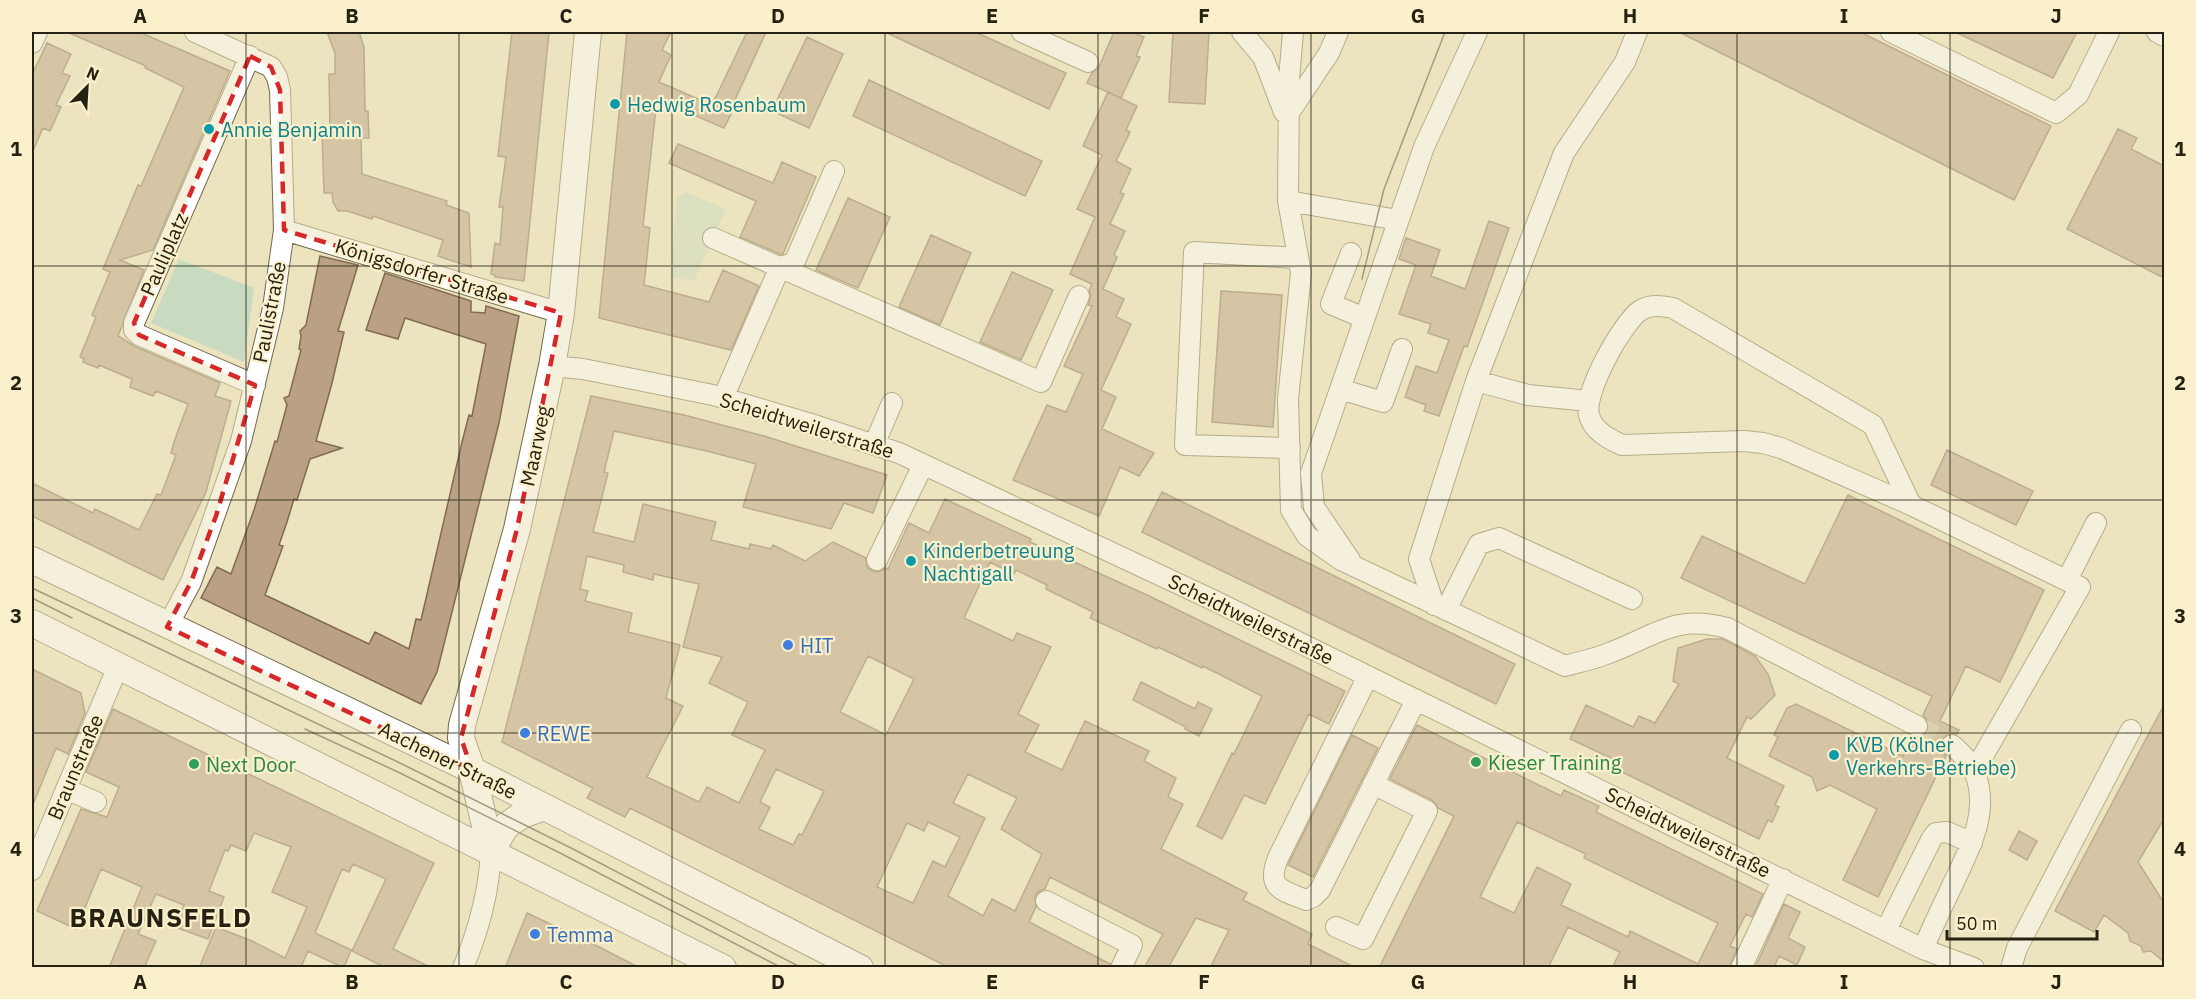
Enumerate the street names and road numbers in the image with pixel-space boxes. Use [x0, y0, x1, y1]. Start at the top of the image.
street label: Pauliplatz [134, 208, 194, 300]
street label: Königsdorfer Straße [332, 232, 512, 310]
street label: Paulistraße [246, 259, 292, 365]
street label: Scheidtweilerstraße [717, 386, 897, 464]
street label: Maarweg [513, 403, 557, 489]
street label: Scheidtweilerstraße [1164, 567, 1338, 671]
street label: Braunstraße [41, 710, 109, 824]
street label: Aachener Straße [374, 715, 522, 805]
street label: Scheidtweilerstraße [1601, 780, 1775, 884]

